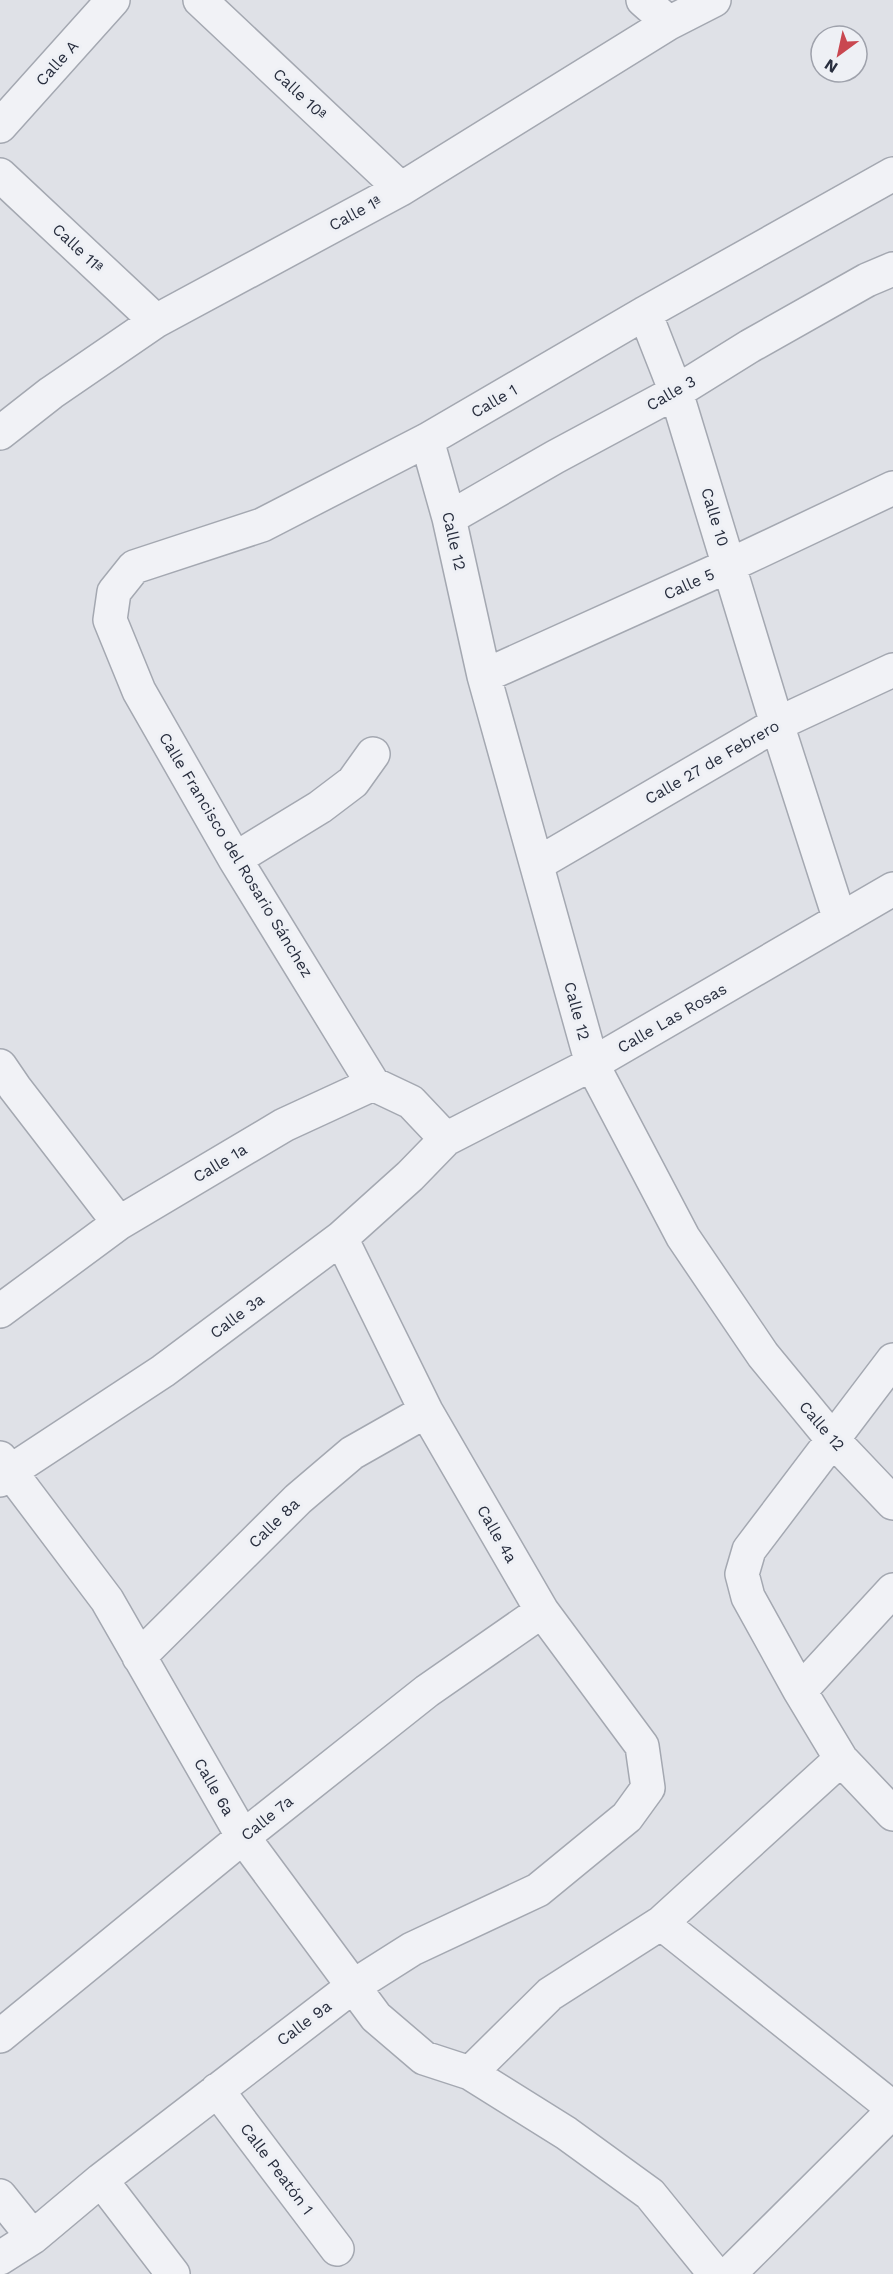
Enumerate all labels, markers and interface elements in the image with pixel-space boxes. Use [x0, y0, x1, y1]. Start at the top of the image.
north arrow [809, 24, 869, 84]
street label: Calle A [32, 36, 83, 90]
text: N [821, 55, 841, 77]
street label: Calle 10ª [269, 64, 331, 124]
street label: Calle 1ª [326, 191, 384, 235]
street label: Calle 11ª [49, 220, 107, 276]
street label: Calle 3 [643, 371, 699, 415]
street label: Calle 1 [467, 380, 521, 422]
street label: Calle 10 [697, 485, 733, 549]
street label: Calle 12 [438, 510, 470, 572]
street label: Calle 5 [661, 564, 717, 604]
street label: Calle 27 de Febrero [642, 716, 782, 808]
street label: Calle Francisco del Rosario Sánchez [155, 729, 317, 981]
street label: Calle Las Rosas [614, 979, 730, 1057]
street label: Calle 12 [560, 980, 594, 1042]
street label: Calle 1a [190, 1140, 250, 1186]
street label: Calle 3a [206, 1289, 268, 1343]
street label: Calle 12 [795, 1397, 849, 1455]
street label: Calle 8a [245, 1494, 303, 1552]
street label: Calle 4a [473, 1502, 521, 1566]
street label: Calle 6a [190, 1755, 238, 1819]
street label: Calle 7a [237, 1791, 297, 1845]
street label: Calle 9a [273, 1996, 335, 2050]
street label: Calle Peatón 1 [236, 2119, 318, 2219]

